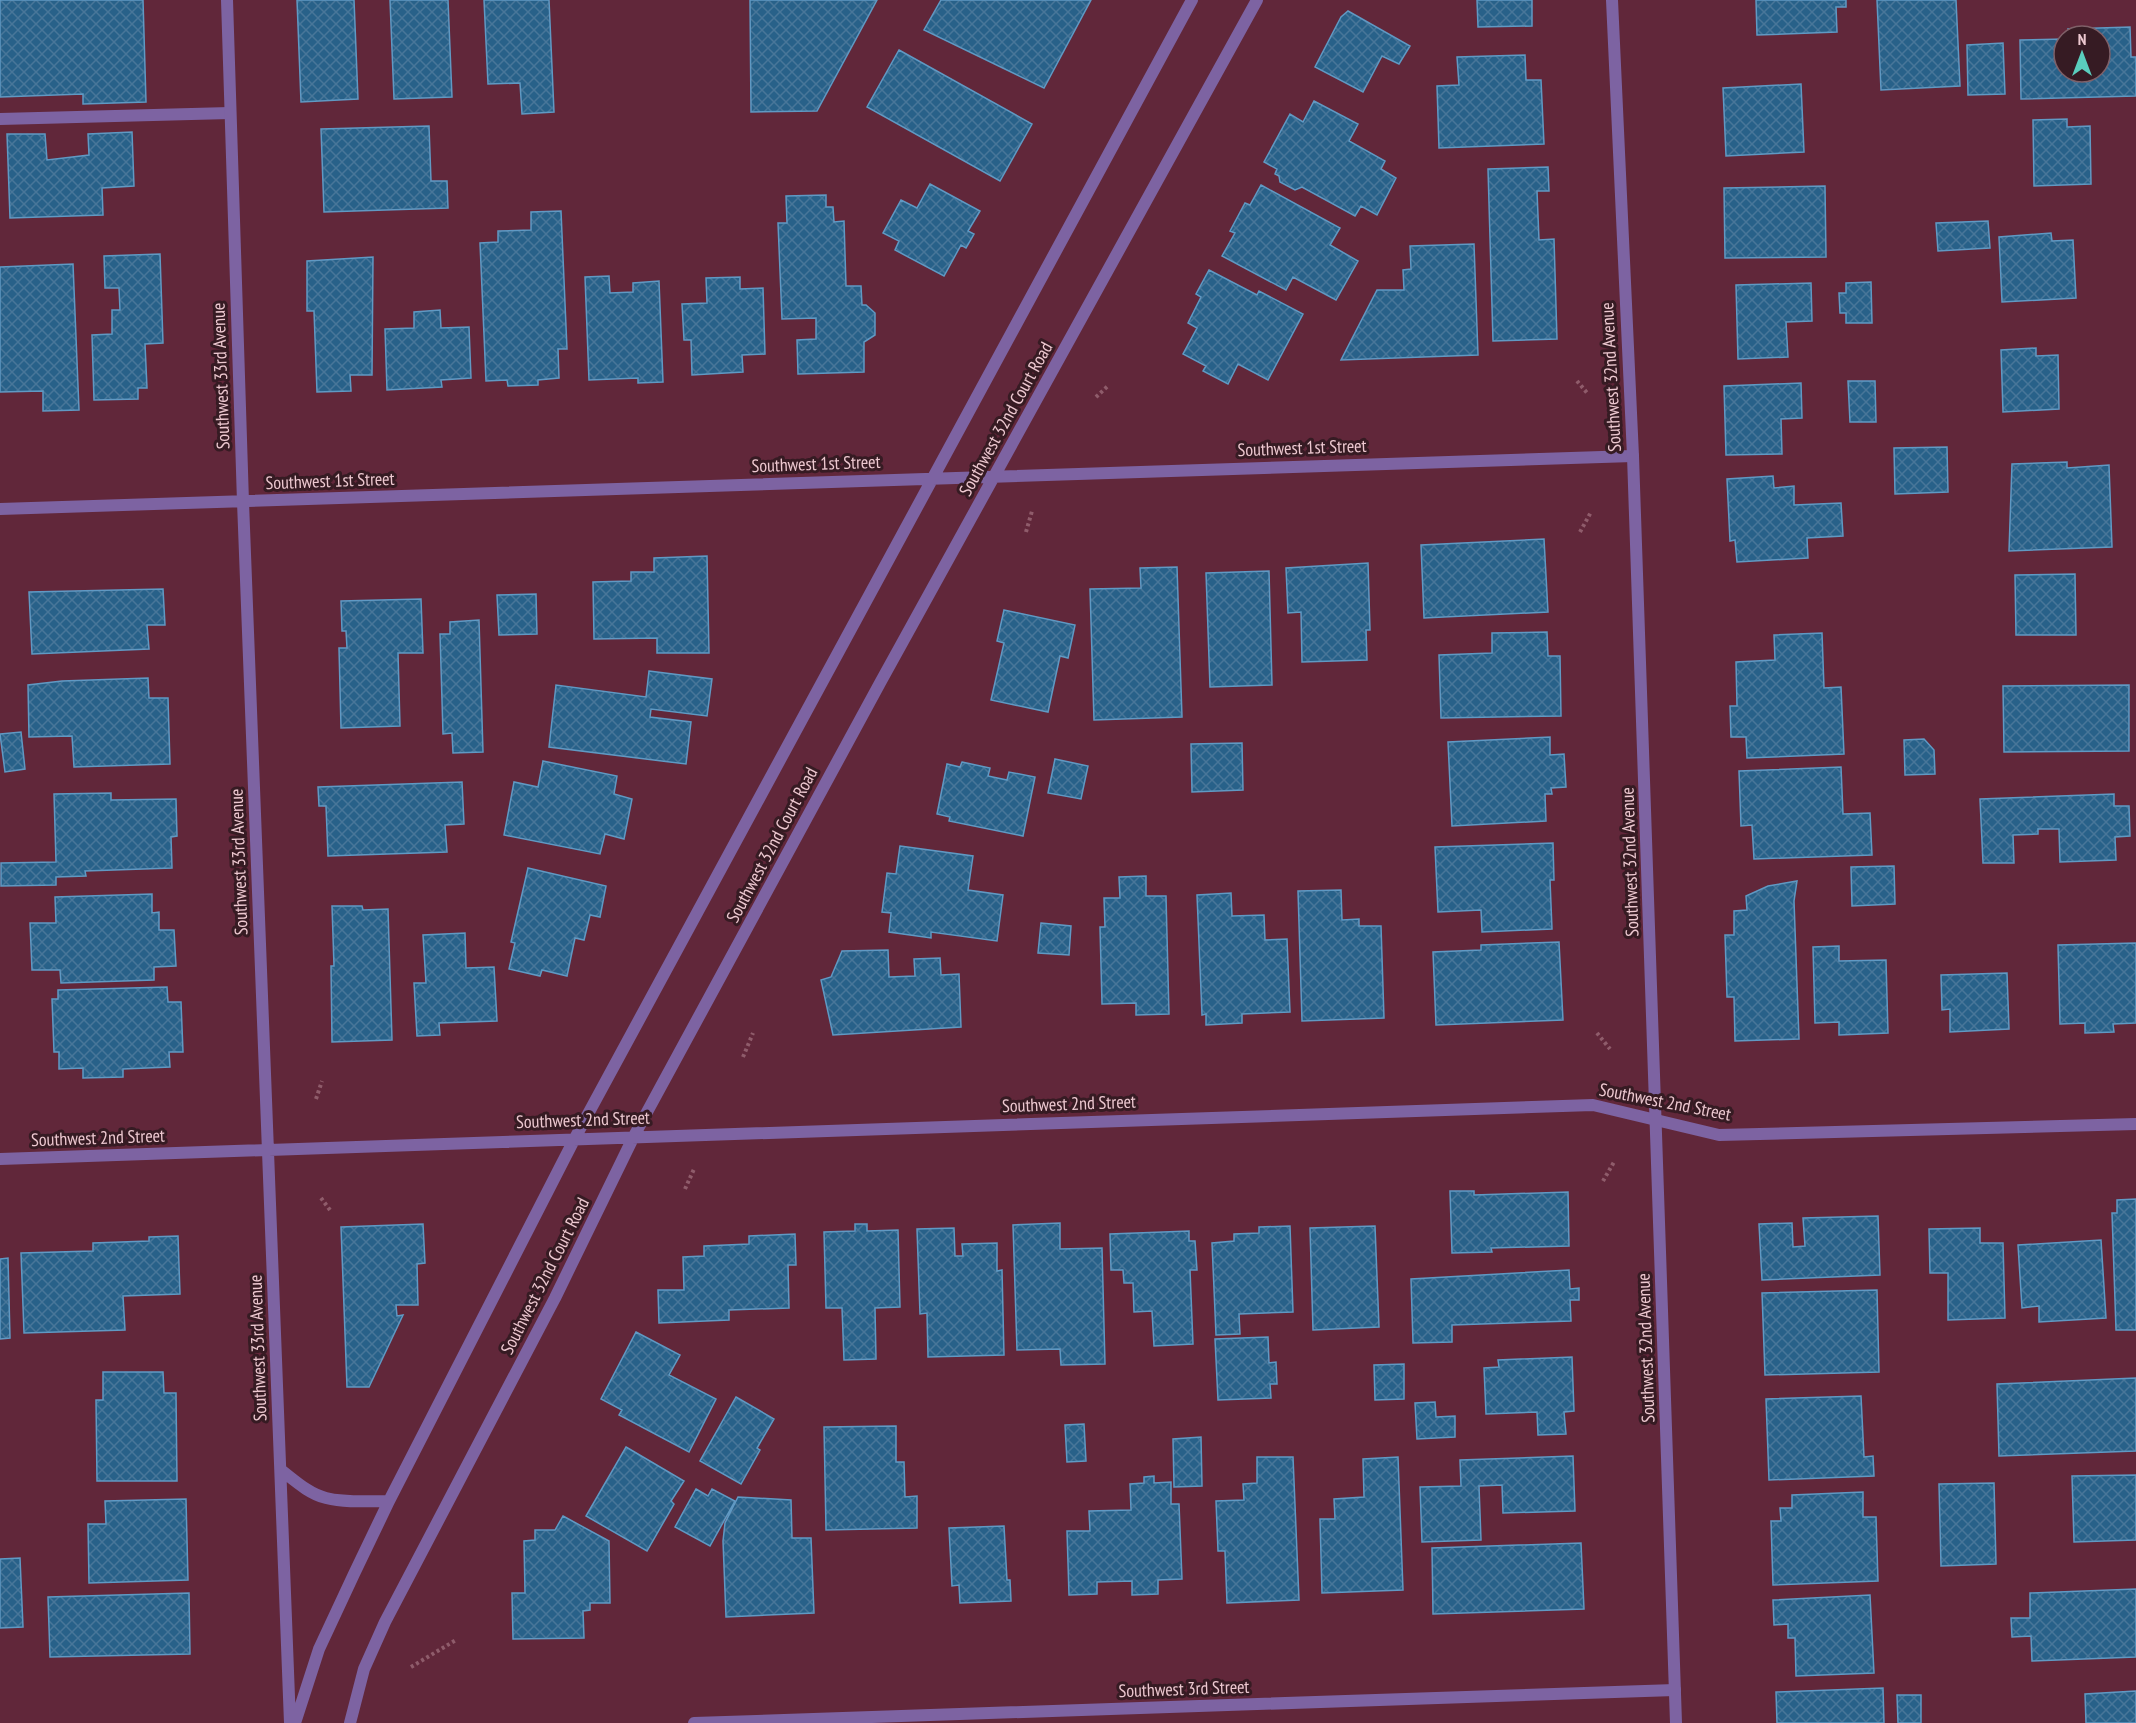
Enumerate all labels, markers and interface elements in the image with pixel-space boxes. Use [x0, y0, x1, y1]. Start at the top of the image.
north arrow [2052, 24, 2112, 84]
text: N [2078, 29, 2086, 49]
street label: Southwest 33rd Avenue [206, 302, 235, 450]
street label: Southwest 32nd Avenue [1595, 302, 1626, 452]
street label: Southwest 32nd Court Road [954, 338, 1058, 500]
street label: Southwest 1st Street [1237, 434, 1367, 461]
street label: Southwest 1st Street [751, 450, 881, 477]
street label: Southwest 1st Street [265, 467, 395, 494]
street label: Southwest 32nd Court Road [721, 763, 822, 926]
street label: Southwest 32nd Avenue [1615, 787, 1644, 937]
street label: Southwest 33rd Avenue [224, 788, 253, 936]
street label: Southwest 2nd Street [1597, 1077, 1733, 1126]
street label: Southwest 2nd Street [1002, 1090, 1136, 1117]
street label: Southwest 2nd Street [516, 1106, 650, 1133]
street label: Southwest 2nd Street [31, 1124, 165, 1151]
street label: Southwest 32nd Court Road [495, 1194, 594, 1358]
street label: Southwest 32nd Avenue [1631, 1273, 1660, 1423]
street label: Southwest 33rd Avenue [243, 1274, 272, 1422]
street label: Southwest 3rd Street [1118, 1675, 1250, 1702]

